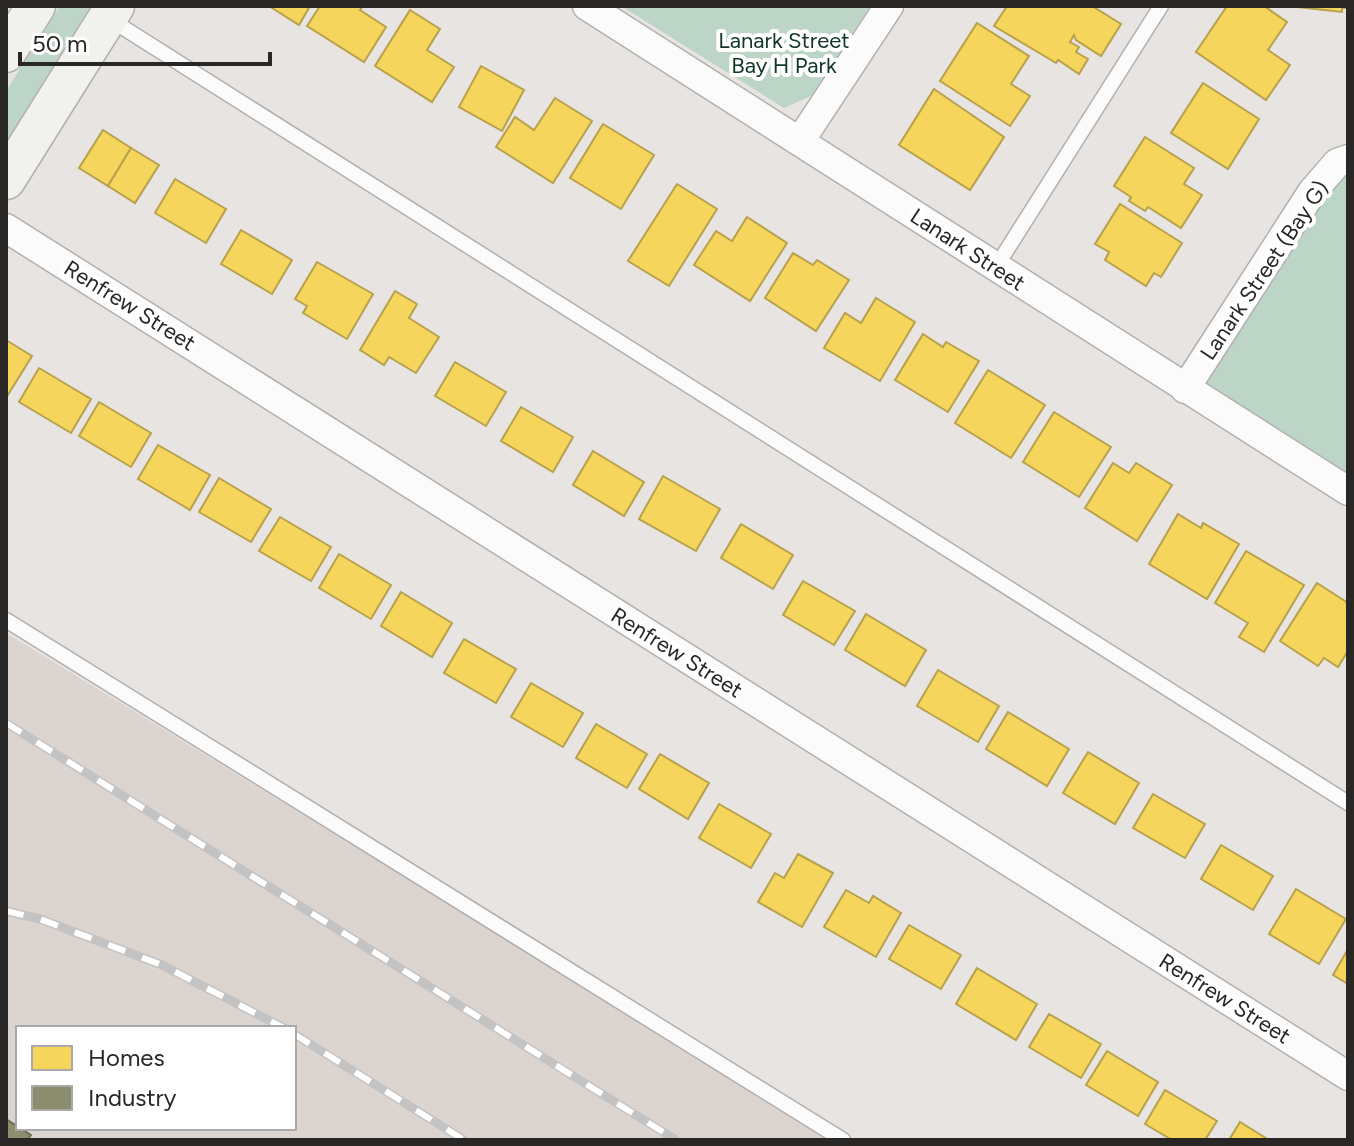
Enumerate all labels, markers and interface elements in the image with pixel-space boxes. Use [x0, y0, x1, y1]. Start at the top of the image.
scale bar [20, 16, 270, 66]
park label: Lanark Street Bay H Park [718, 27, 850, 79]
text: 50 m [32, 29, 88, 58]
street label: Lanark Street (Bay G) [1194, 175, 1334, 365]
street label: Lanark Street [905, 202, 1030, 296]
street label: Renfrew Street [59, 254, 200, 357]
street label: Renfrew Street [606, 601, 747, 704]
street label: Renfrew Street [1154, 947, 1295, 1050]
legend [16, 1026, 296, 1130]
text: Homes [88, 1043, 165, 1072]
text: Industry [88, 1083, 177, 1112]

